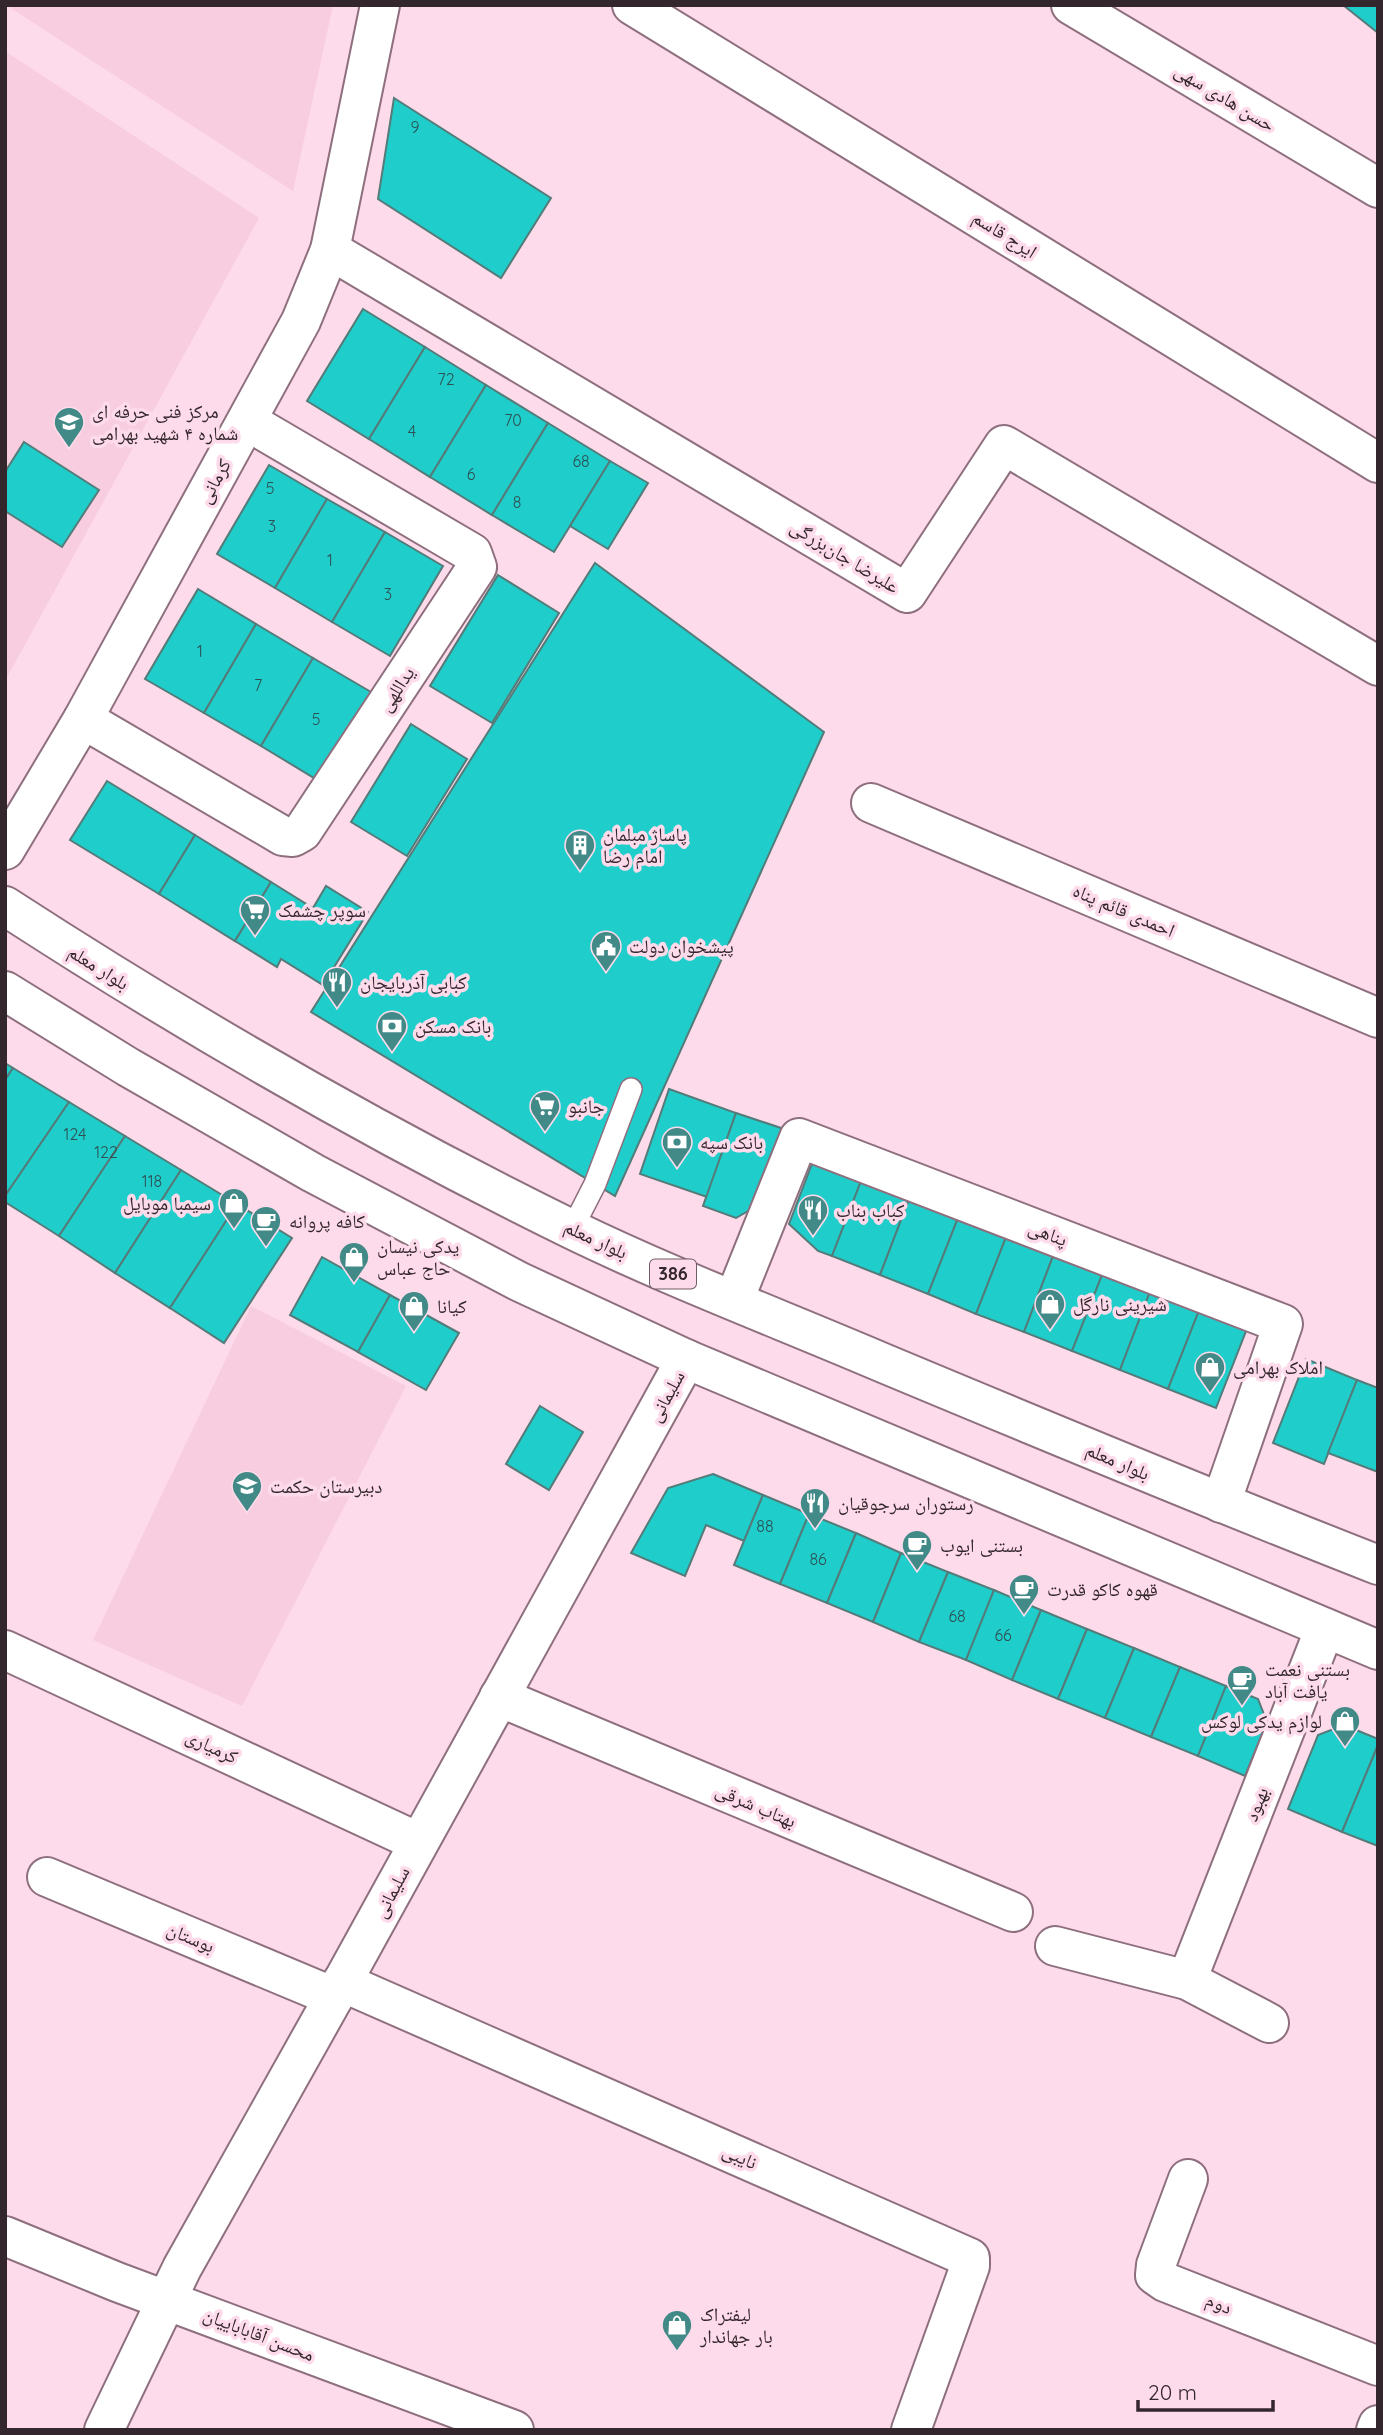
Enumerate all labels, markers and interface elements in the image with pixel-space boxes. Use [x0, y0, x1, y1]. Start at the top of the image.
street label: حسن هادی سهی [1170, 58, 1280, 136]
house number: 9 [411, 117, 420, 137]
street label: ایرج قاسم [968, 205, 1042, 264]
house number: 72 [437, 369, 455, 389]
place label: مرکز فنی حرفه ای شماره ۴ شهید بهرامی [92, 399, 238, 445]
school or university icon: مرکز فنی حرفه ای شماره ۴ شهید بهرامی [52, 405, 86, 449]
house number: 70 [504, 410, 522, 430]
house number: 4 [408, 421, 416, 441]
house number: 68 [572, 451, 590, 471]
street label: کرمانی [192, 454, 236, 508]
house number: 6 [467, 464, 476, 484]
house number: 5 [266, 478, 274, 498]
house number: 8 [513, 492, 521, 512]
street label: علیرضا جان‌بزرگی [786, 514, 904, 598]
house number: 3 [268, 516, 276, 536]
house number: 1 [327, 550, 333, 570]
house number: 3 [384, 584, 392, 604]
house number: 1 [197, 641, 203, 661]
street label: یداللهی [373, 662, 419, 716]
house number: 7 [254, 675, 262, 695]
house number: 5 [312, 709, 320, 729]
place label: پاساژ مبلمان امام رضا [603, 822, 687, 870]
building icon: پاساژ مبلمان امام رضا [563, 828, 597, 872]
street label: احمدی قائم پناه [1069, 878, 1179, 943]
supermarket icon: سوپر چشمک [238, 893, 272, 937]
place label: سوپر چشمک [278, 898, 366, 922]
public building icon: پیشخوان دولت [589, 929, 623, 973]
place label: پیشخوان دولت [629, 934, 734, 958]
street label: بلوار معلم [64, 939, 134, 996]
restaurant icon: کبابی آذربایجان [320, 965, 354, 1009]
place label: کبابی آذربایجان [360, 970, 467, 994]
bank icon: بانک مسکن [375, 1009, 409, 1053]
place label: بانک مسکن [415, 1014, 491, 1038]
supermarket icon: جانبو [528, 1089, 562, 1133]
place label: جانبو [568, 1094, 605, 1118]
house number: 124 [64, 1124, 86, 1144]
bank icon: بانک سپه [660, 1125, 694, 1169]
place label: بانک سپه [700, 1130, 763, 1154]
house number: 122 [94, 1142, 118, 1162]
house number: 118 [142, 1171, 162, 1191]
shop icon: سیمبا موبایل [217, 1186, 251, 1230]
place label: سیمبا موبایل [123, 1191, 211, 1215]
restaurant icon: کباب بناب [796, 1193, 830, 1237]
place label: کباب بناب [836, 1198, 904, 1222]
cafe icon: کافه پروانه [249, 1204, 283, 1248]
place label: کافه پروانه [289, 1209, 365, 1233]
street label: بلوار معلم [560, 1214, 631, 1265]
street label: پناهی [1025, 1215, 1071, 1251]
place label: یدکی نیسان حاج عباس [377, 1234, 459, 1280]
shop icon: یدکی نیسان حاج عباس [337, 1240, 371, 1284]
road number: 386 [650, 1260, 696, 1288]
shop icon: شیرینی نارگل [1033, 1287, 1067, 1331]
shop icon: کیانا [397, 1289, 431, 1333]
place label: شیرینی نارگل [1073, 1292, 1167, 1316]
place label: کیانا [437, 1294, 467, 1318]
shop icon: املاک بهرامی [1193, 1350, 1227, 1394]
place label: املاک بهرامی [1233, 1355, 1323, 1379]
street label: سلیمانی [642, 1366, 690, 1426]
street label: بلوار معلم [1082, 1437, 1154, 1486]
school or university icon: دبیرستان حکمت [230, 1469, 264, 1513]
place label: دبیرستان حکمت [270, 1474, 382, 1498]
restaurant icon: رستوران سرجوقیان [798, 1486, 832, 1530]
place label: رستوران سرجوقیان [838, 1491, 974, 1515]
house number: 88 [756, 1516, 774, 1536]
cafe icon: بستنی ایوب [900, 1528, 934, 1572]
place label: بستنی ایوب [940, 1533, 1023, 1557]
house number: 86 [809, 1549, 827, 1569]
cafe icon: قهوه کاکو قدرت [1007, 1572, 1041, 1616]
place label: قهوه کاکو قدرت [1047, 1577, 1158, 1601]
house number: 68 [948, 1606, 966, 1626]
house number: 66 [994, 1625, 1012, 1645]
place label: بستنی نعمت یافت آباد [1265, 1657, 1350, 1703]
cafe icon: بستنی نعمت یافت آباد [1225, 1663, 1259, 1707]
shop icon: لوازم یدکی لوکس [1328, 1704, 1362, 1748]
place label: لوازم یدکی لوکس [1201, 1709, 1322, 1735]
street label: کرمیاری [182, 1724, 242, 1769]
street label: بهتاب شرقی [712, 1777, 800, 1833]
street label: بهبود [1239, 1783, 1273, 1825]
street label: سلیمانی [368, 1862, 414, 1922]
street label: بوستان [164, 1916, 218, 1958]
street label: نایبی [719, 2138, 761, 2174]
street label: دوم [1202, 2287, 1236, 2321]
street label: محسن آقاباباییان [200, 2302, 318, 2366]
place label: لیفتراک بار جهاندار [699, 2302, 773, 2348]
shop icon: لیفتراک بار جهاندار [660, 2308, 694, 2352]
scale bar [1138, 2368, 1273, 2412]
text: 20 m [1148, 2379, 1197, 2405]

